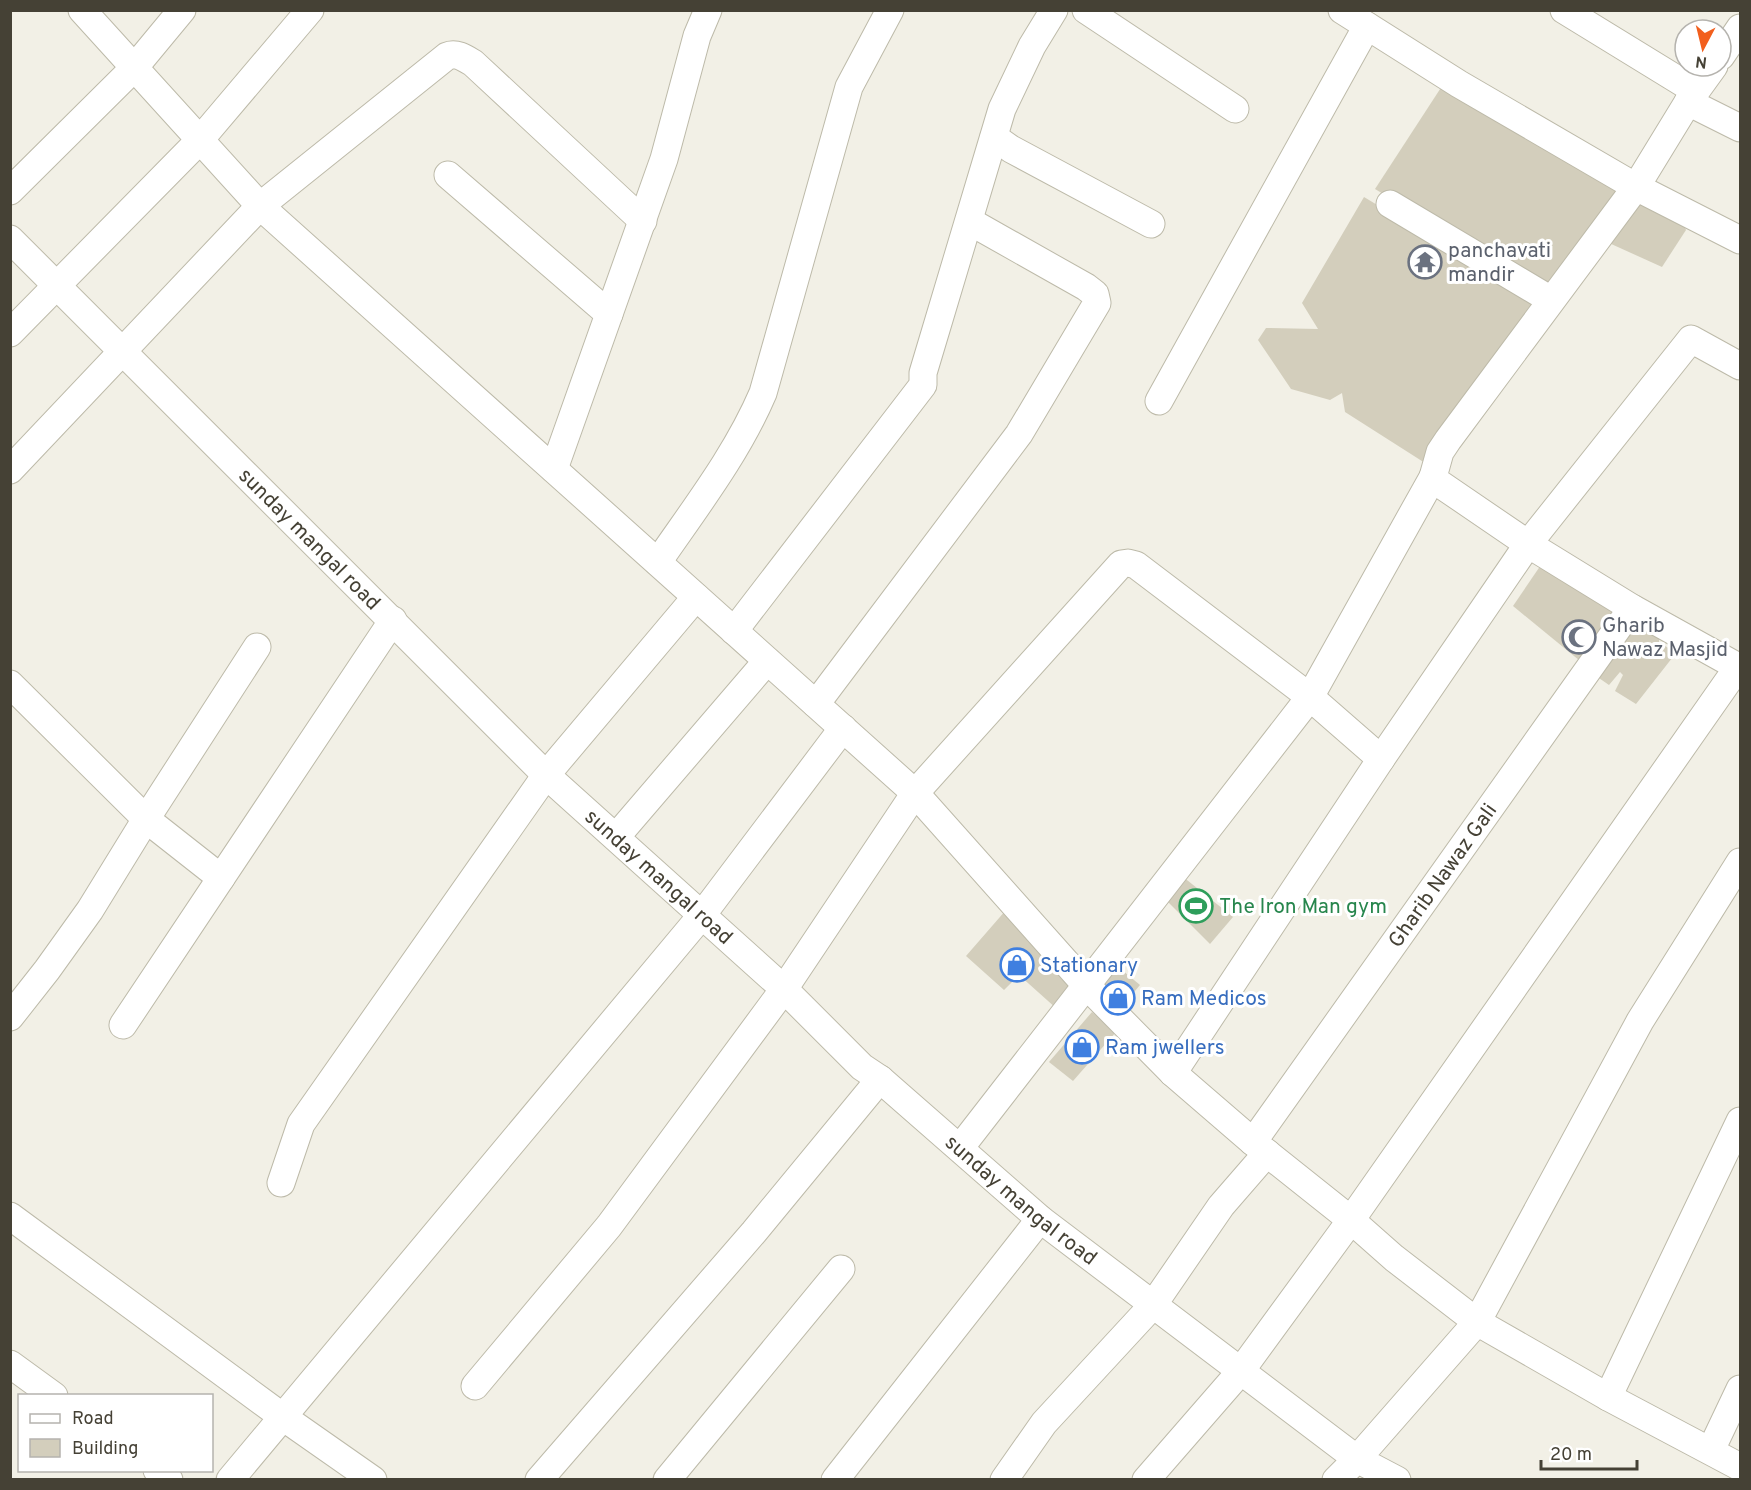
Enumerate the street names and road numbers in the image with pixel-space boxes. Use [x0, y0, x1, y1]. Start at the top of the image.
street label: sunday mangal road [232, 463, 386, 617]
street label: Gharib Nawaz Gali [1383, 799, 1504, 954]
street label: sunday mangal road [578, 804, 738, 951]
street label: sunday mangal road [938, 1130, 1102, 1272]

